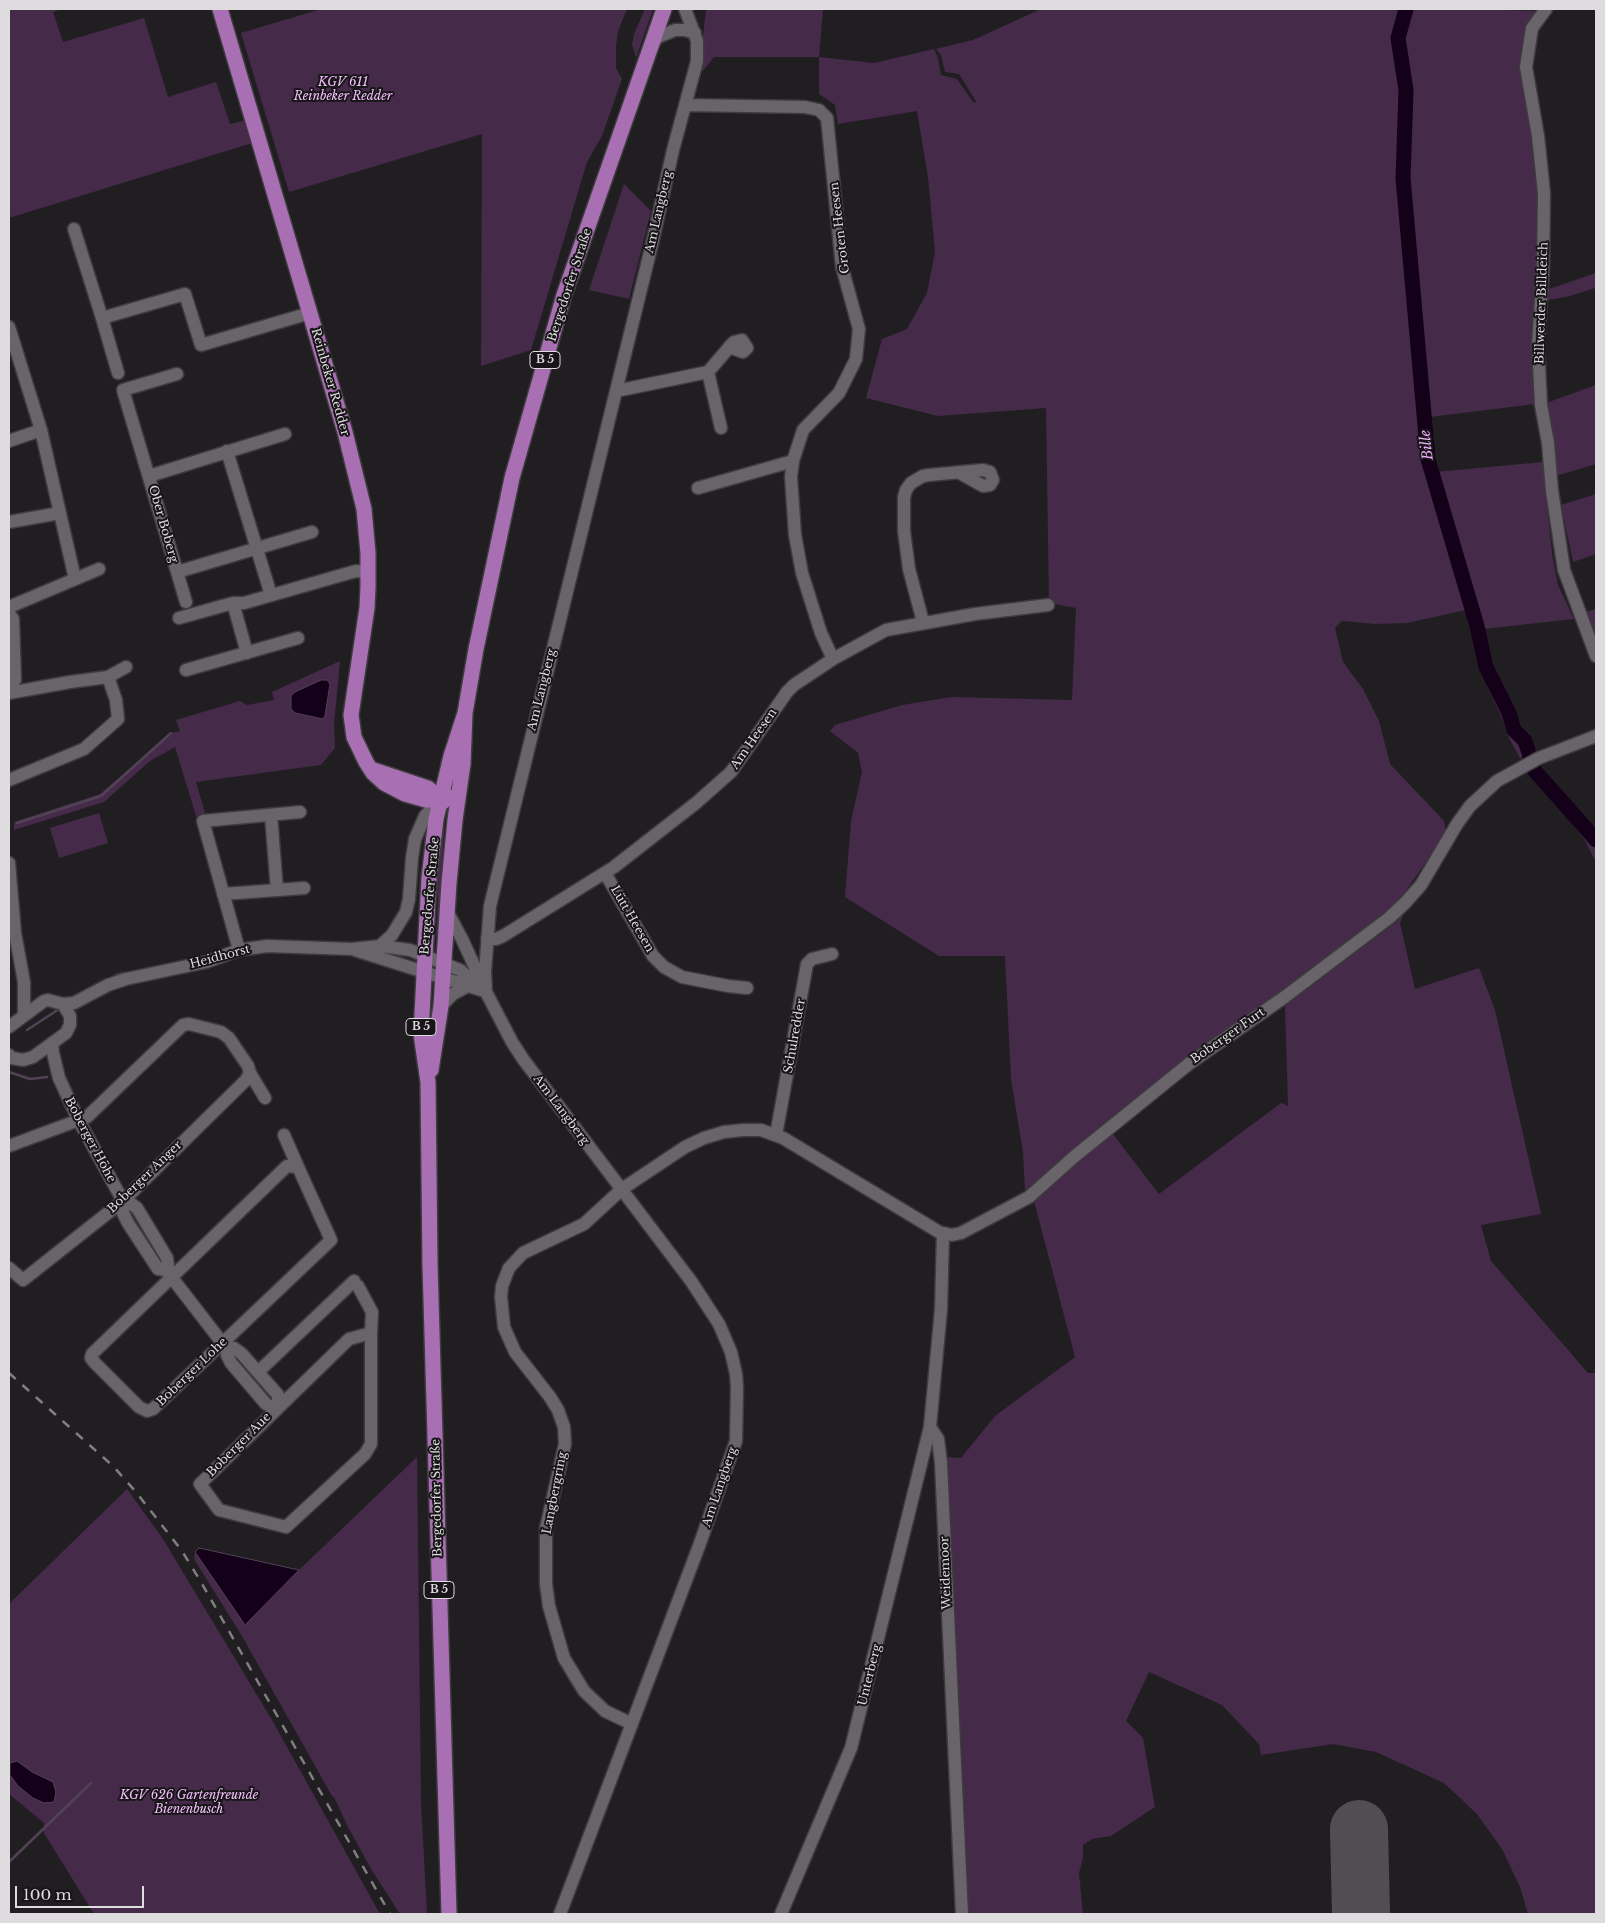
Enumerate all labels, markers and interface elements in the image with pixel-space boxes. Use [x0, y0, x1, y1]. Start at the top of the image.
park label: KGV 611 Reinbeker Redder [294, 76, 392, 104]
street label: Am Langberg [643, 169, 675, 255]
street label: Groten Heesen [827, 181, 853, 275]
street label: Bergedorfer Straße [545, 227, 595, 343]
street label: Billwerder Billdeich [1533, 242, 1551, 364]
street label: Reinbeker Redder [308, 326, 352, 438]
road number: B 5 [530, 352, 560, 368]
water label: Bille [1417, 429, 1437, 461]
street label: Ober Boberg [145, 484, 181, 564]
street label: Am Langberg [525, 647, 559, 733]
street label: Am Heesen [728, 706, 780, 772]
street label: Bergedorfer Straße [418, 837, 442, 955]
street label: Lütt Heesen [607, 883, 657, 955]
street label: Heidhorst [188, 942, 252, 972]
street label: Schulredder [781, 998, 809, 1074]
street label: Boberger Furt [1188, 1005, 1268, 1067]
road number: B 5 [406, 1019, 436, 1036]
street label: Am Langberg [530, 1072, 592, 1148]
street label: Boberger Höhe [61, 1095, 119, 1185]
street label: Boberger Anger [105, 1138, 185, 1216]
street label: Boberger Lohe [154, 1335, 230, 1409]
street label: Boberger Aue [204, 1410, 274, 1480]
street label: Bergedorfer Straße [429, 1439, 445, 1557]
street label: Am Langberg [700, 1445, 740, 1529]
street label: Langbergring [540, 1451, 570, 1535]
street label: Weidemoor [938, 1536, 954, 1610]
road number: B 5 [424, 1582, 454, 1598]
street label: Unterberg [855, 1643, 885, 1707]
park label: KGV 626 Gartenfreunde Bienenbusch [120, 1789, 258, 1817]
scale bar [18, 1876, 146, 1908]
text: 100 m [23, 1885, 72, 1904]

